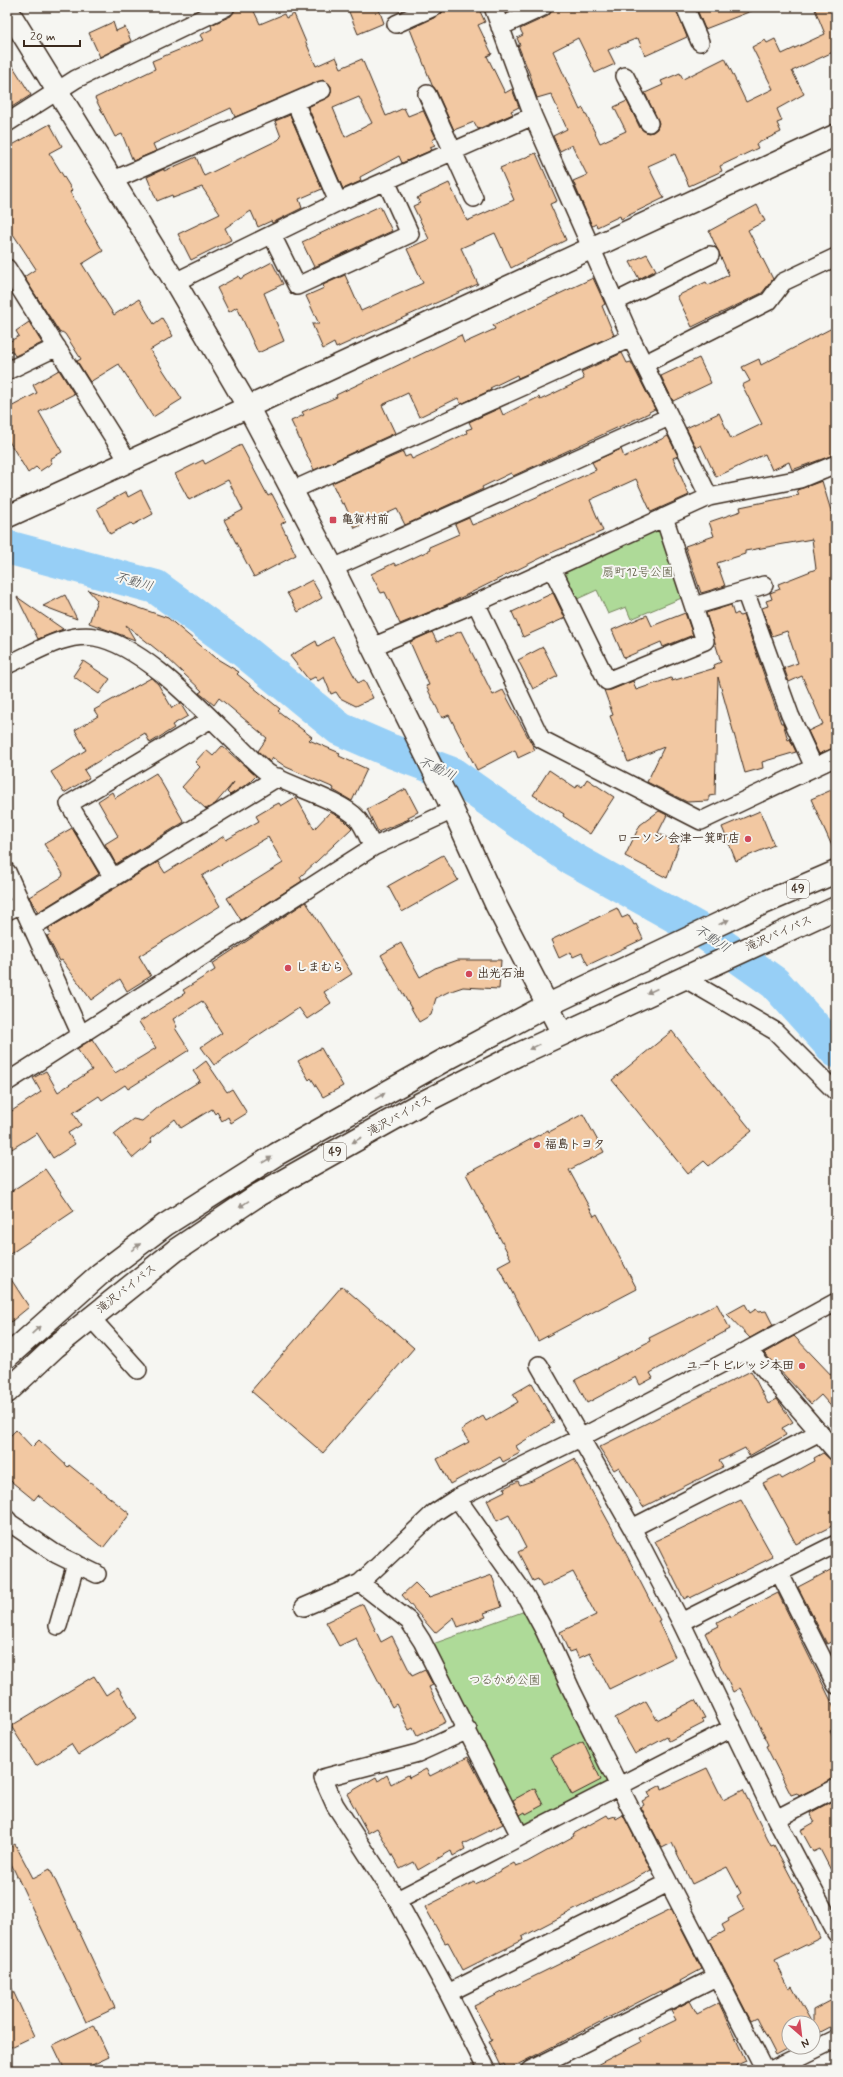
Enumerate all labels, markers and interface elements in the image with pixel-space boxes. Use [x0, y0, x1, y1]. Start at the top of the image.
scale bar [24, 22, 80, 48]
text: 20 m [30, 29, 56, 45]
place label: 亀賀村前 [341, 512, 389, 528]
marker: 亀賀村前 [328, 515, 338, 525]
park label: 扇町12号公園 [602, 565, 674, 581]
water label: 不動川 [113, 568, 155, 596]
water label: 不動川 [416, 753, 458, 785]
place label: ローソン 会津一箕町店 [617, 831, 740, 847]
marker: ローソン 会津一箕町店 [743, 834, 753, 844]
road number: 49 [787, 880, 809, 898]
street label: 滝沢バイパス [743, 912, 815, 956]
one-way arrow [718, 919, 730, 925]
water label: 不動川 [691, 921, 733, 957]
place label: しまむら [296, 960, 344, 976]
marker: しまむら [283, 963, 293, 973]
place label: 出光石油 [477, 966, 525, 982]
marker: 出光石油 [464, 969, 474, 979]
one-way arrow [646, 988, 657, 994]
one-way arrow [528, 1043, 540, 1050]
street label: 滝沢バイパス [365, 1092, 435, 1140]
one-way arrow [374, 1092, 386, 1099]
one-way arrow [351, 1136, 363, 1143]
place label: 福島トヨタ [545, 1137, 605, 1153]
marker: 福島トヨタ [532, 1140, 542, 1150]
road number: 49 [324, 1143, 346, 1161]
one-way arrow [262, 1156, 272, 1164]
one-way arrow [239, 1200, 249, 1208]
one-way arrow [130, 1243, 141, 1251]
street label: 滝沢バイパス [94, 1261, 160, 1317]
one-way arrow [31, 1326, 41, 1335]
place label: ユートビレッジ本田 [686, 1358, 794, 1374]
marker: ユートビレッジ本田 [797, 1361, 807, 1371]
park label: つるかめ公園 [469, 1673, 541, 1689]
north arrow [781, 2015, 821, 2055]
text: N [799, 2035, 812, 2051]

